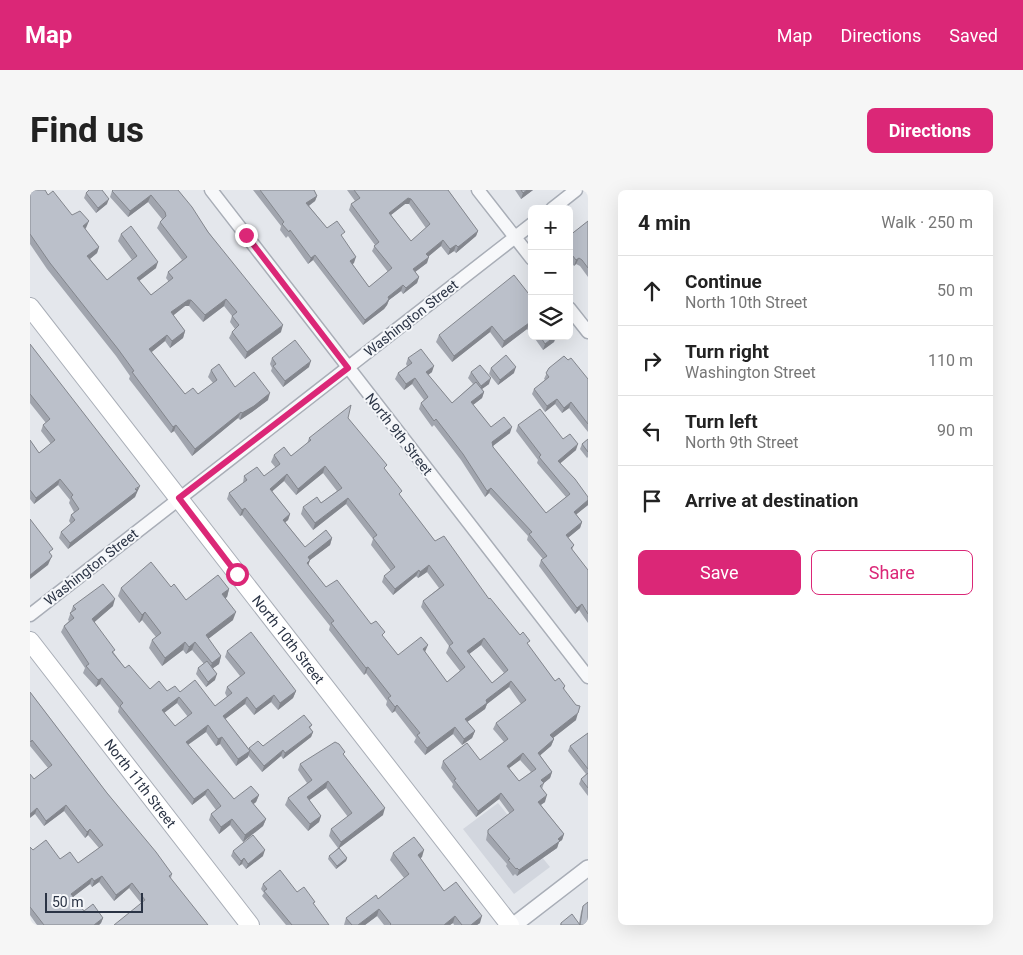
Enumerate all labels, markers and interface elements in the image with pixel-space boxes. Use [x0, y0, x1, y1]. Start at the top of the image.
text: Map [25, 21, 72, 49]
text: Map [777, 25, 812, 46]
text: Directions [840, 25, 921, 46]
text: Saved [949, 25, 998, 46]
button: Directions [867, 108, 993, 153]
text: Find us [30, 110, 144, 151]
map controls [528, 205, 573, 340]
button: + [528, 205, 573, 250]
text: 4 min [638, 211, 691, 235]
text: Walk · 250 m [881, 213, 973, 232]
route end [235, 224, 258, 247]
button: − [528, 250, 573, 295]
text: Continue [685, 270, 762, 293]
street label: Washington Street [361, 276, 461, 359]
icon: ahead [638, 277, 666, 305]
text: 50 m [937, 281, 973, 300]
text: North 10th Street [685, 293, 808, 312]
button: layers [528, 295, 573, 340]
text: Turn right [685, 340, 769, 363]
icon: right [638, 347, 666, 375]
text: 110 m [928, 351, 973, 370]
text: Washington Street [685, 363, 816, 382]
street label: North 9th Street [362, 390, 436, 478]
text: Turn left [685, 410, 758, 433]
icon: left [638, 417, 666, 445]
text: 90 m [937, 421, 973, 440]
text: North 9th Street [685, 433, 799, 452]
icon: arrive [638, 487, 666, 515]
text: Arrive at destination [685, 489, 858, 512]
street label: Washington Street [41, 525, 141, 608]
button: Save [638, 550, 801, 595]
button: Share [811, 550, 973, 595]
route start [226, 563, 249, 586]
street label: North 10th Street [249, 592, 328, 687]
street label: North 11th Street [101, 736, 180, 831]
scale bar [45, 890, 142, 913]
text: 50 m [52, 894, 84, 910]

